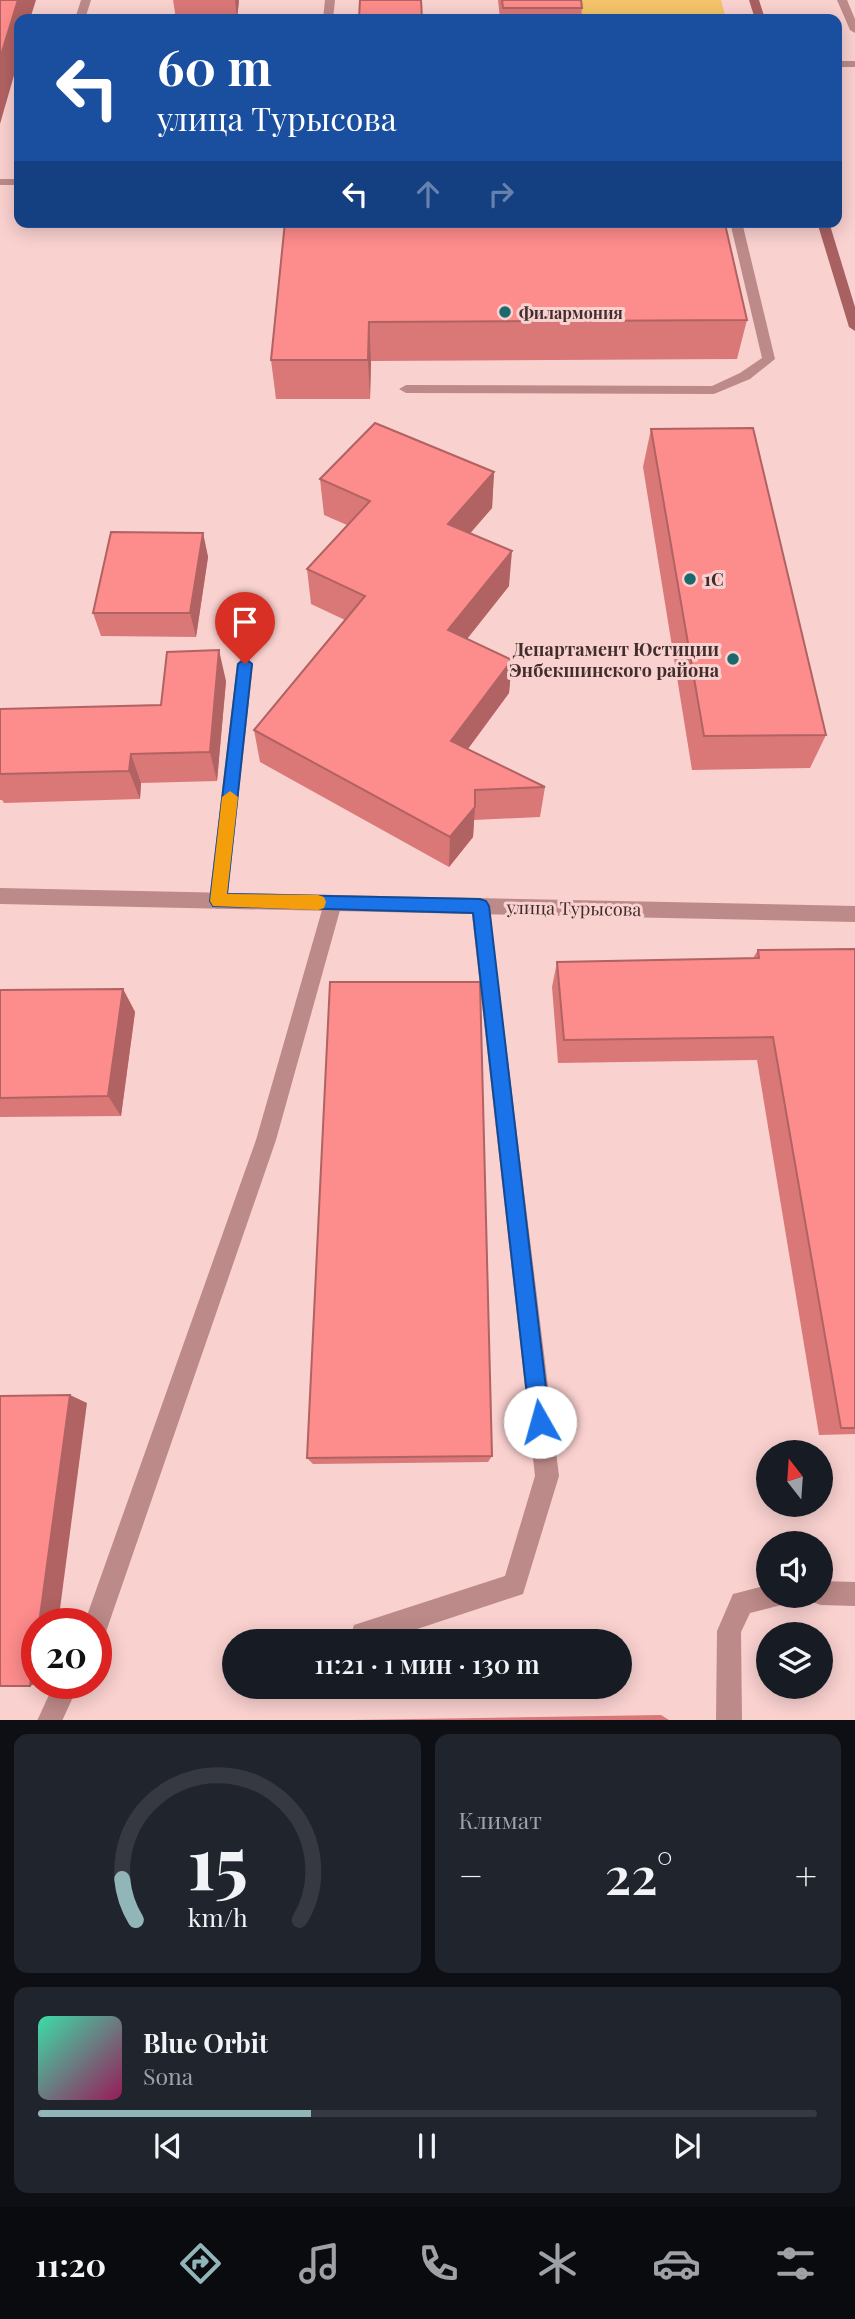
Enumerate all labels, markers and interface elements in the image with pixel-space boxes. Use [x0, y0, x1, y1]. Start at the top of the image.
text: 60 m [157, 33, 272, 98]
icon: left [42, 42, 133, 133]
text: улица Турысова [157, 96, 397, 139]
icon: left [336, 175, 374, 213]
icon: ahead [409, 175, 447, 213]
icon: right [482, 175, 520, 213]
place label: Филармония [519, 302, 623, 323]
marker: Филармония [497, 304, 513, 320]
place label: 1C [704, 567, 724, 591]
marker: 1C [682, 571, 698, 587]
pin [215, 592, 275, 664]
icon: arrive [226, 603, 264, 641]
place label: Департамент Юстиции Энбекшинского района [509, 637, 720, 682]
marker: Департамент Юстиции Энбекшинского района [725, 651, 741, 667]
street label: улица Турысова [505, 895, 642, 921]
position arrow [503, 1385, 577, 1459]
north arrow [756, 1440, 833, 1517]
map controls [756, 1440, 833, 1699]
button: sound [756, 1531, 833, 1608]
speed limit sign: 20 [21, 1608, 112, 1699]
button: layers [756, 1622, 833, 1699]
text: 11:21 · 1 мин · 130 m [314, 1646, 540, 1681]
text: Климат [459, 1804, 542, 1835]
text: 15 [187, 1811, 247, 1908]
text: 22° [605, 1839, 673, 1908]
text: − [459, 1849, 483, 1900]
text: + [795, 1849, 817, 1900]
text: km/h [187, 1899, 248, 1932]
text: Blue Orbit [143, 2025, 268, 2060]
text: Sona [143, 2060, 193, 2091]
icon: previous [149, 2127, 187, 2165]
icon: pause [408, 2127, 446, 2165]
icon: next [668, 2127, 706, 2165]
icon: directions [176, 2239, 225, 2288]
icon: music [295, 2239, 344, 2288]
icon: phone [414, 2239, 463, 2288]
icon: climate [533, 2239, 582, 2288]
icon: car [652, 2239, 701, 2288]
icon: filters [771, 2239, 820, 2288]
text: 11:20 [35, 2242, 106, 2285]

